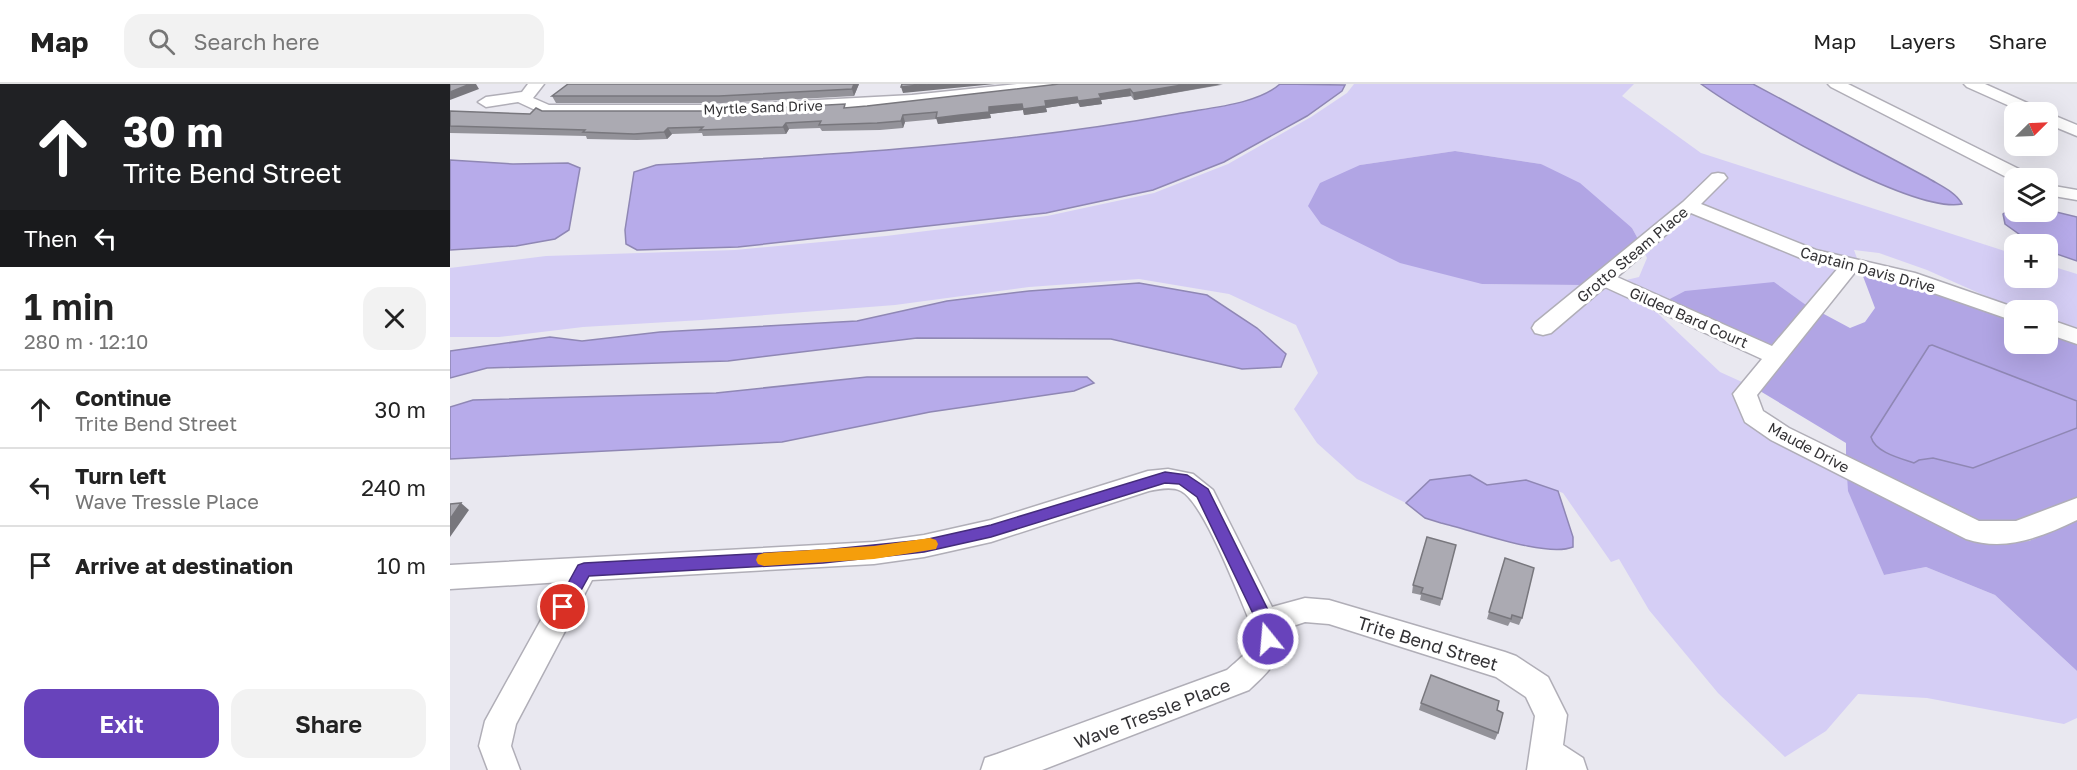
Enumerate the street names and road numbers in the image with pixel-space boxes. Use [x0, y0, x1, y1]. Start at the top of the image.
street label: Myrtle Sand Drive [703, 96, 823, 118]
street label: Grotto Steam Place [1573, 202, 1691, 306]
street label: Captain Davis Drive [1798, 242, 1938, 296]
street label: Gilded Bard Court [1627, 283, 1751, 351]
street label: Maude Drive [1765, 418, 1853, 476]
street label: Trite Bend Street [1355, 611, 1501, 675]
street label: Wave Tressle Place [1071, 673, 1233, 753]

